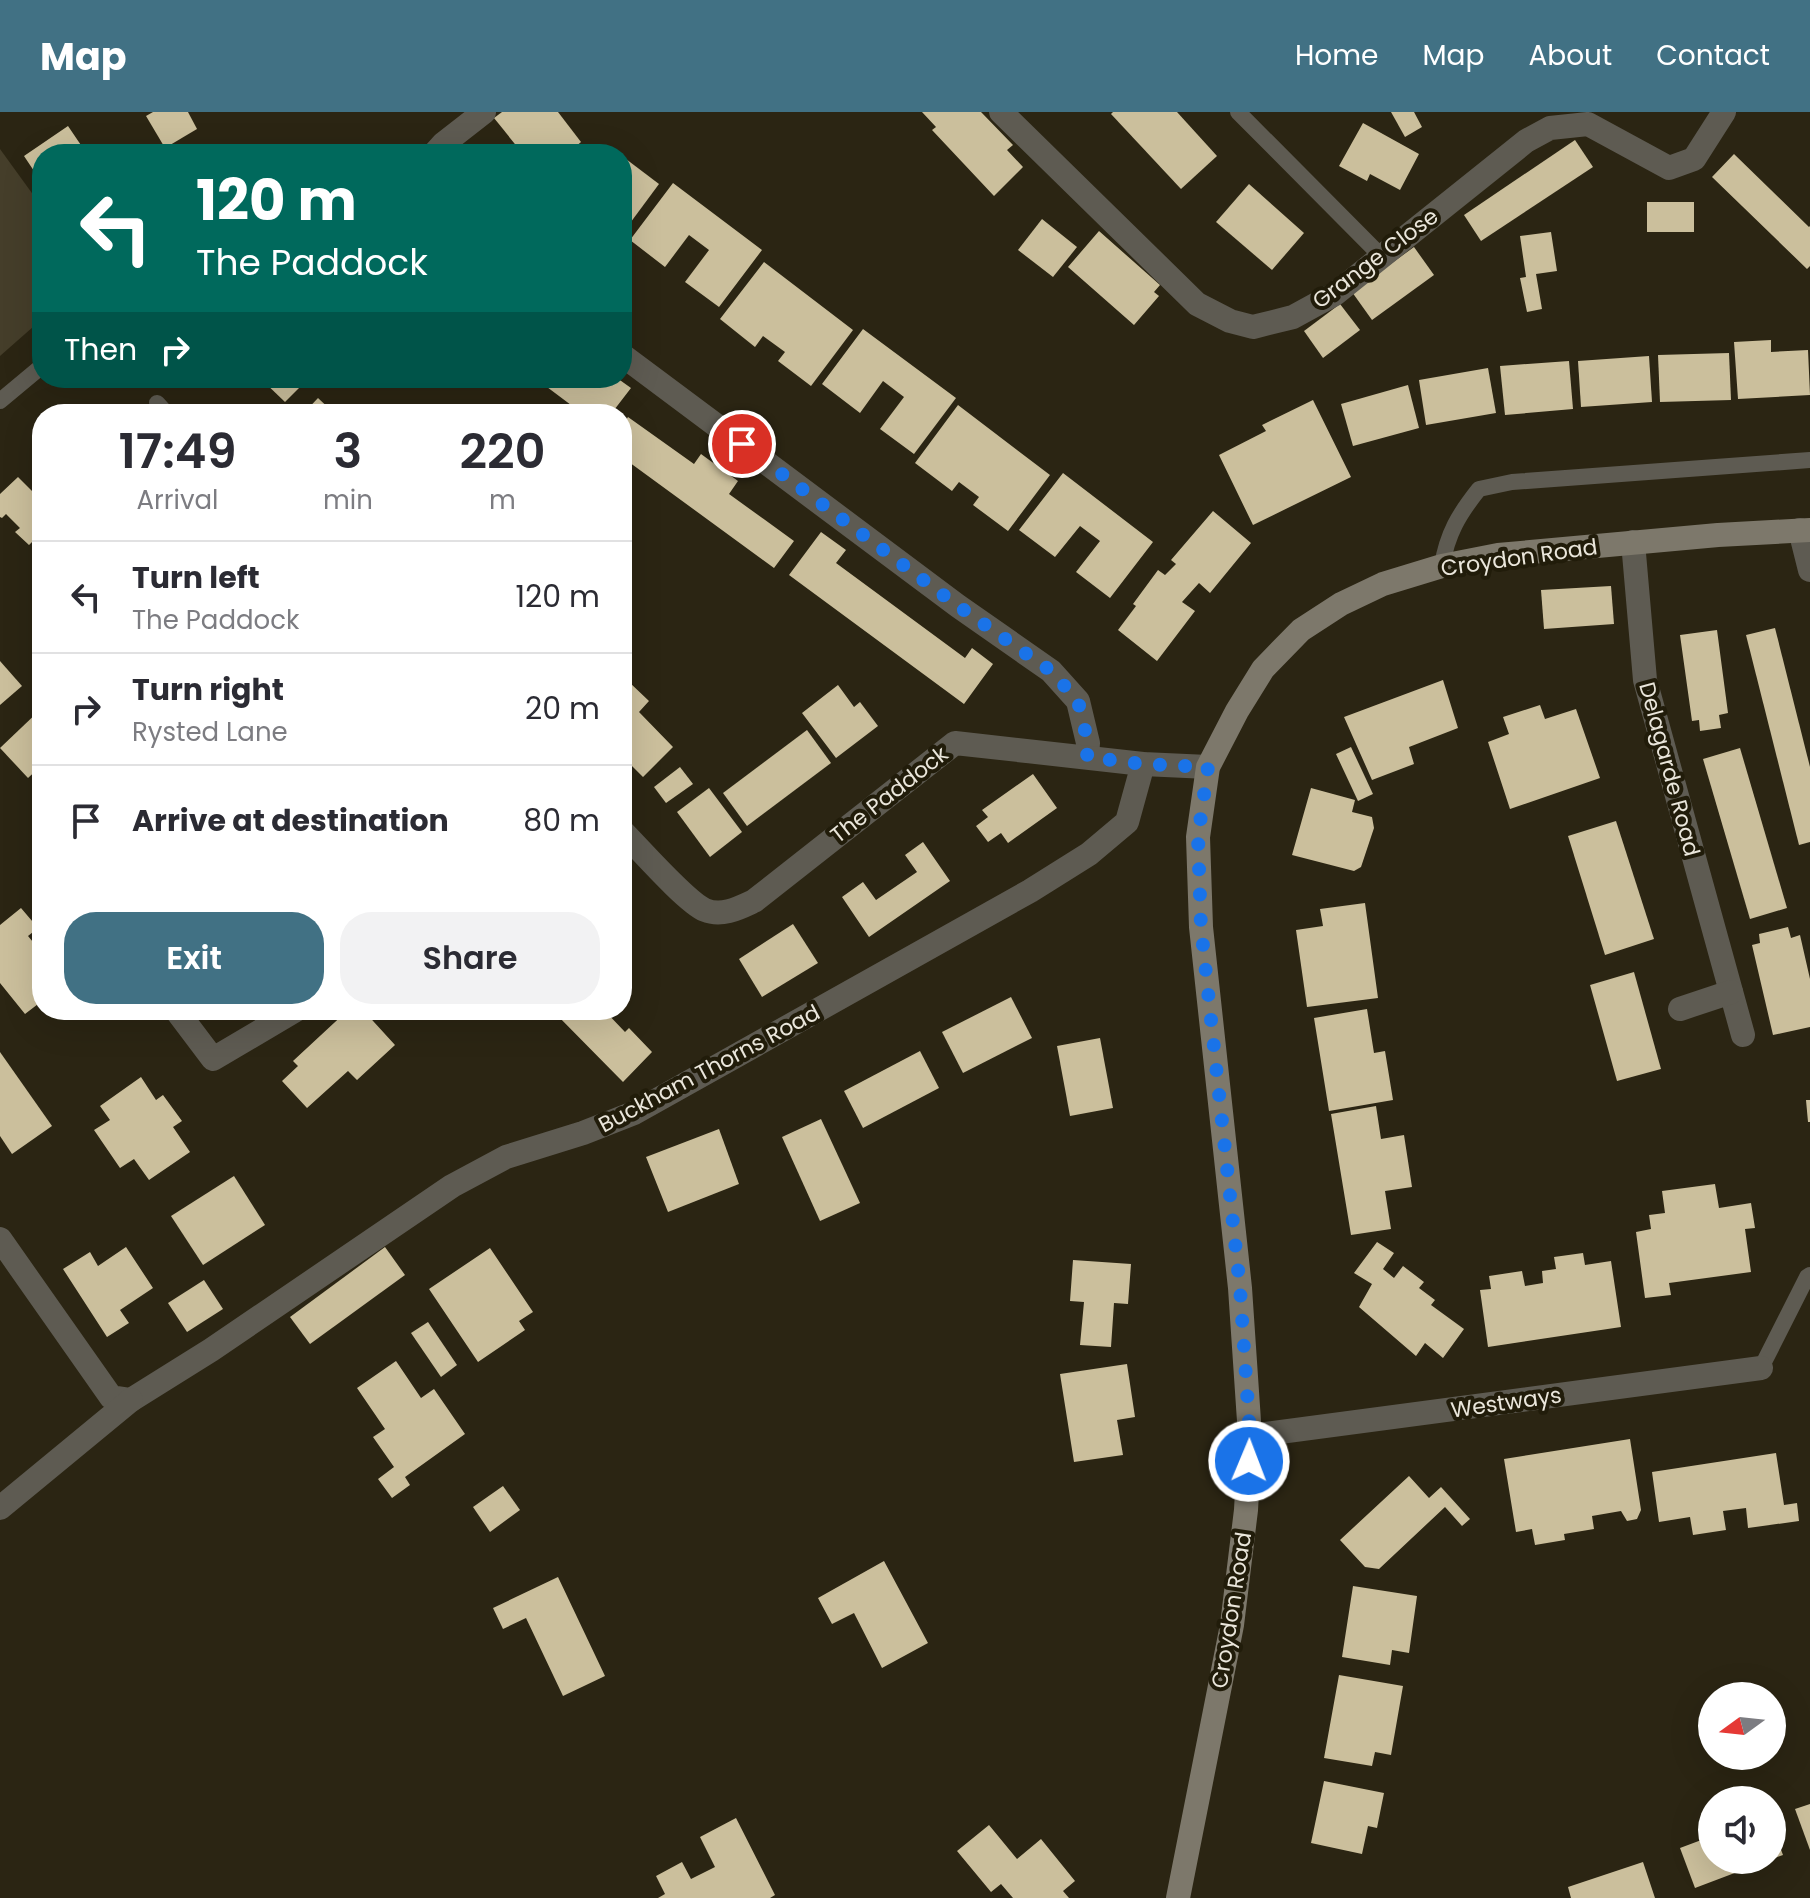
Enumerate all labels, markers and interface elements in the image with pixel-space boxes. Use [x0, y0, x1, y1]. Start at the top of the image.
text: Map [40, 30, 127, 83]
text: Home [1295, 36, 1378, 75]
text: Map [1422, 36, 1484, 75]
text: About [1528, 36, 1612, 75]
text: Contact [1656, 36, 1770, 75]
text: 120 m [196, 161, 357, 240]
icon: left [64, 176, 168, 280]
street label: Grange Close [1306, 201, 1445, 316]
text: The Paddock [196, 237, 428, 288]
text: Then [64, 328, 137, 371]
icon: right [153, 328, 197, 372]
pin [708, 410, 776, 478]
text: 17:49 [118, 418, 237, 485]
text: 3 [334, 418, 362, 485]
text: 220 [459, 418, 546, 485]
icon: arrive [720, 422, 764, 466]
text: Arrival [137, 482, 218, 518]
text: min [323, 482, 373, 518]
text: m [489, 482, 516, 518]
street label: Croydon Road [1439, 531, 1599, 584]
text: Turn left [132, 556, 260, 599]
icon: left [64, 575, 108, 619]
text: 120 m [515, 575, 600, 618]
text: The Paddock [132, 602, 299, 638]
text: Turn right [132, 668, 284, 711]
street label: Delagarde Road [1631, 679, 1708, 860]
icon: right [64, 687, 108, 731]
text: 20 m [525, 687, 600, 730]
text: Rysted Lane [132, 714, 288, 750]
street label: The Paddock [824, 738, 955, 850]
icon: arrive [64, 799, 108, 843]
text: Arrive at destination [132, 799, 449, 842]
text: 80 m [523, 799, 600, 842]
button: Exit [64, 912, 324, 1004]
button: Share [340, 912, 600, 1004]
street label: Buckham Thorns Road [593, 997, 825, 1140]
street label: Westways [1449, 1379, 1563, 1426]
position arrow [1207, 1419, 1291, 1503]
street label: Croydon Road [1204, 1530, 1259, 1690]
north arrow [1698, 1682, 1786, 1770]
map controls [1698, 1682, 1786, 1874]
button: sound [1698, 1786, 1786, 1874]

